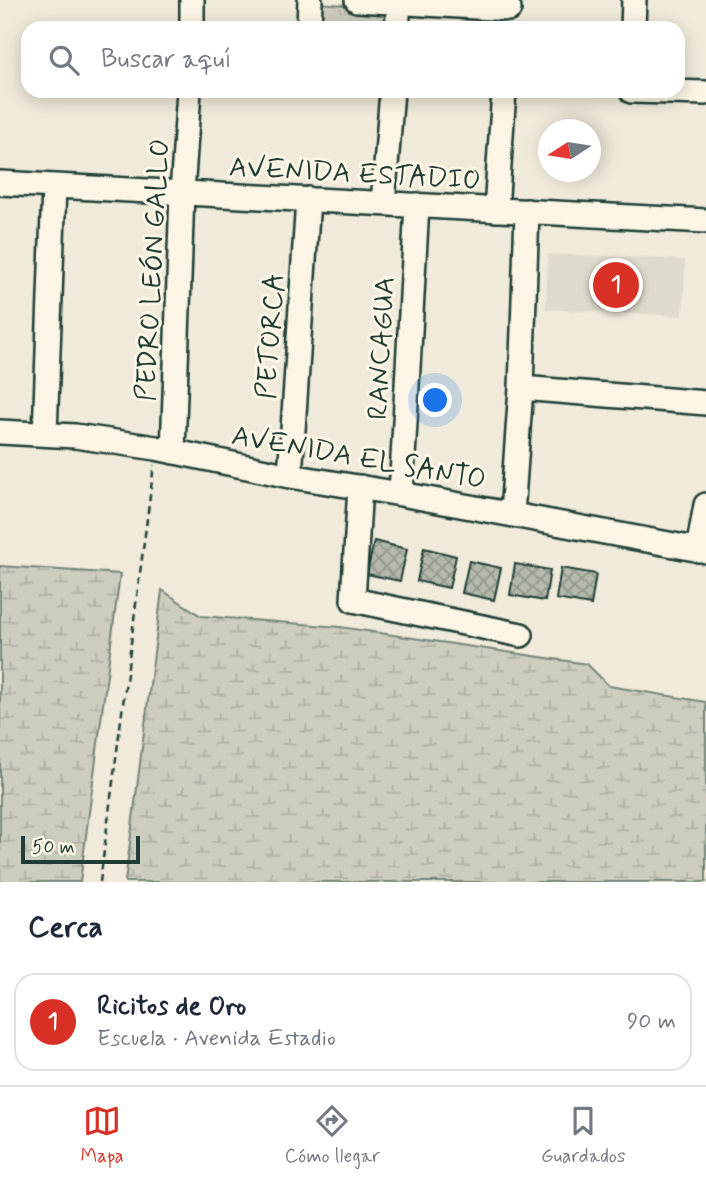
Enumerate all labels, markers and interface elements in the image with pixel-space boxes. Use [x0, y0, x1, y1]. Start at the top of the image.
search box [21, 21, 685, 98]
icon: search [45, 41, 83, 79]
text: Buscar aquí [101, 43, 232, 77]
north arrow [538, 119, 601, 182]
street label: PEDRO LEÓN GALLO [128, 138, 179, 402]
street label: AVENIDA ESTADIO [228, 149, 482, 200]
pin: 1 [593, 259, 639, 311]
street label: PETORCA [249, 272, 294, 401]
street label: RANCAGUA [360, 276, 405, 421]
your location [418, 383, 452, 417]
street label: AVENIDA EL SANTO [229, 418, 489, 499]
scale bar [21, 833, 140, 865]
text: 50 m [32, 835, 75, 860]
text: Cerca [28, 908, 103, 947]
text: Ricitos de Oro [97, 990, 246, 1024]
text: 1 [48, 1007, 58, 1037]
text: 90 m [627, 1007, 676, 1037]
text: Escuela · Avenida Estadio [97, 1024, 336, 1054]
tab: Mapa [81, 1102, 124, 1169]
tab: Cómo llegar [285, 1102, 380, 1169]
tab: Guardados [541, 1102, 625, 1169]

